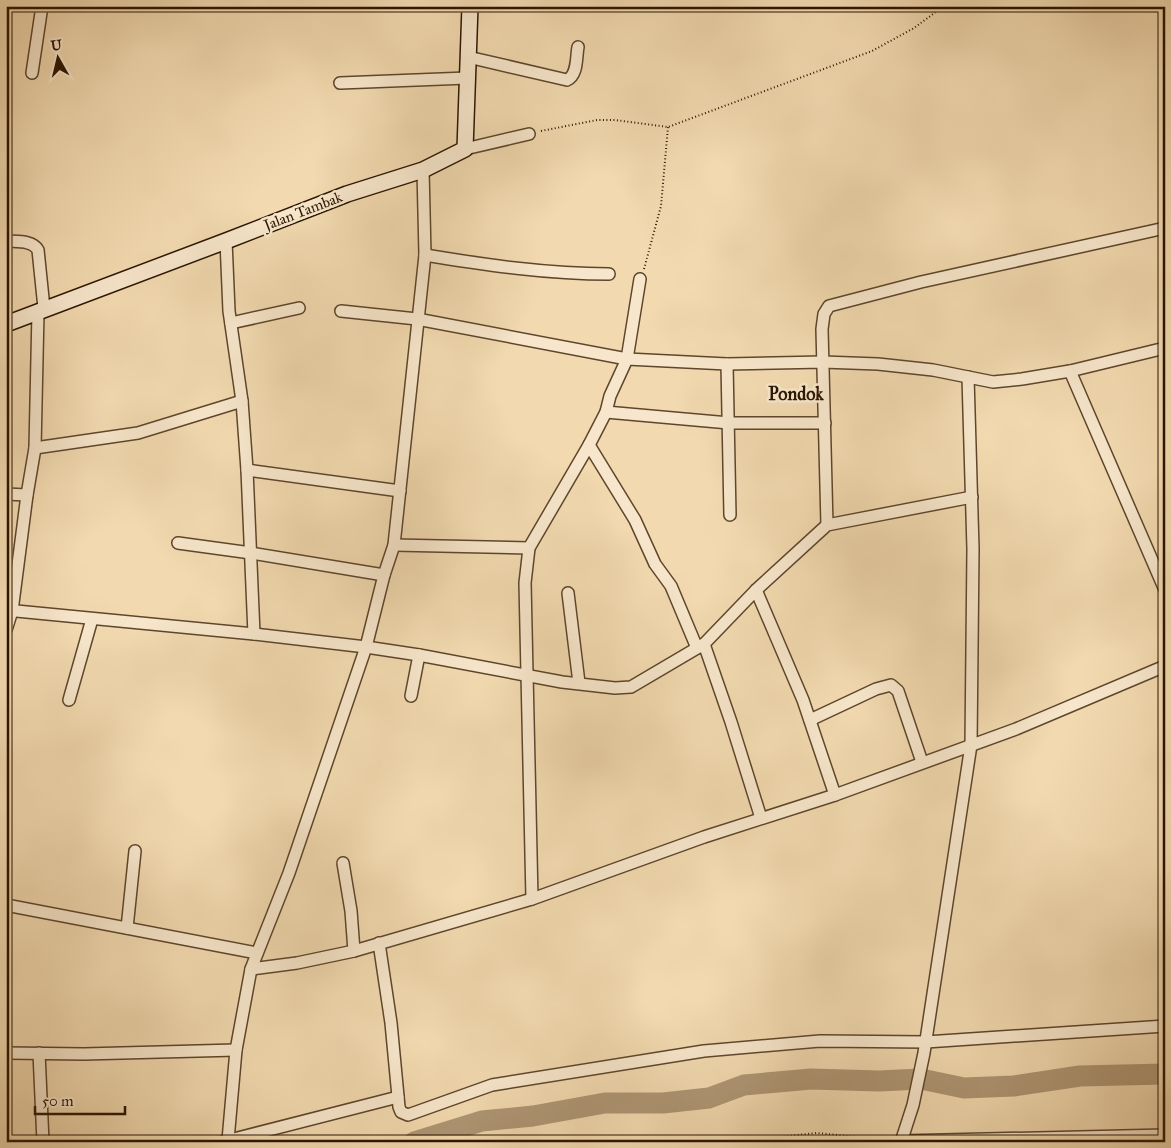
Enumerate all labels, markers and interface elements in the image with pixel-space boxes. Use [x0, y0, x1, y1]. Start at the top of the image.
north arrow [32, 32, 82, 82]
text: U [50, 36, 64, 55]
street label: Jalan Tambak [259, 188, 345, 236]
district label: Pondok [768, 383, 824, 405]
scale bar [35, 1083, 125, 1115]
text: 50 m [42, 1092, 74, 1110]

